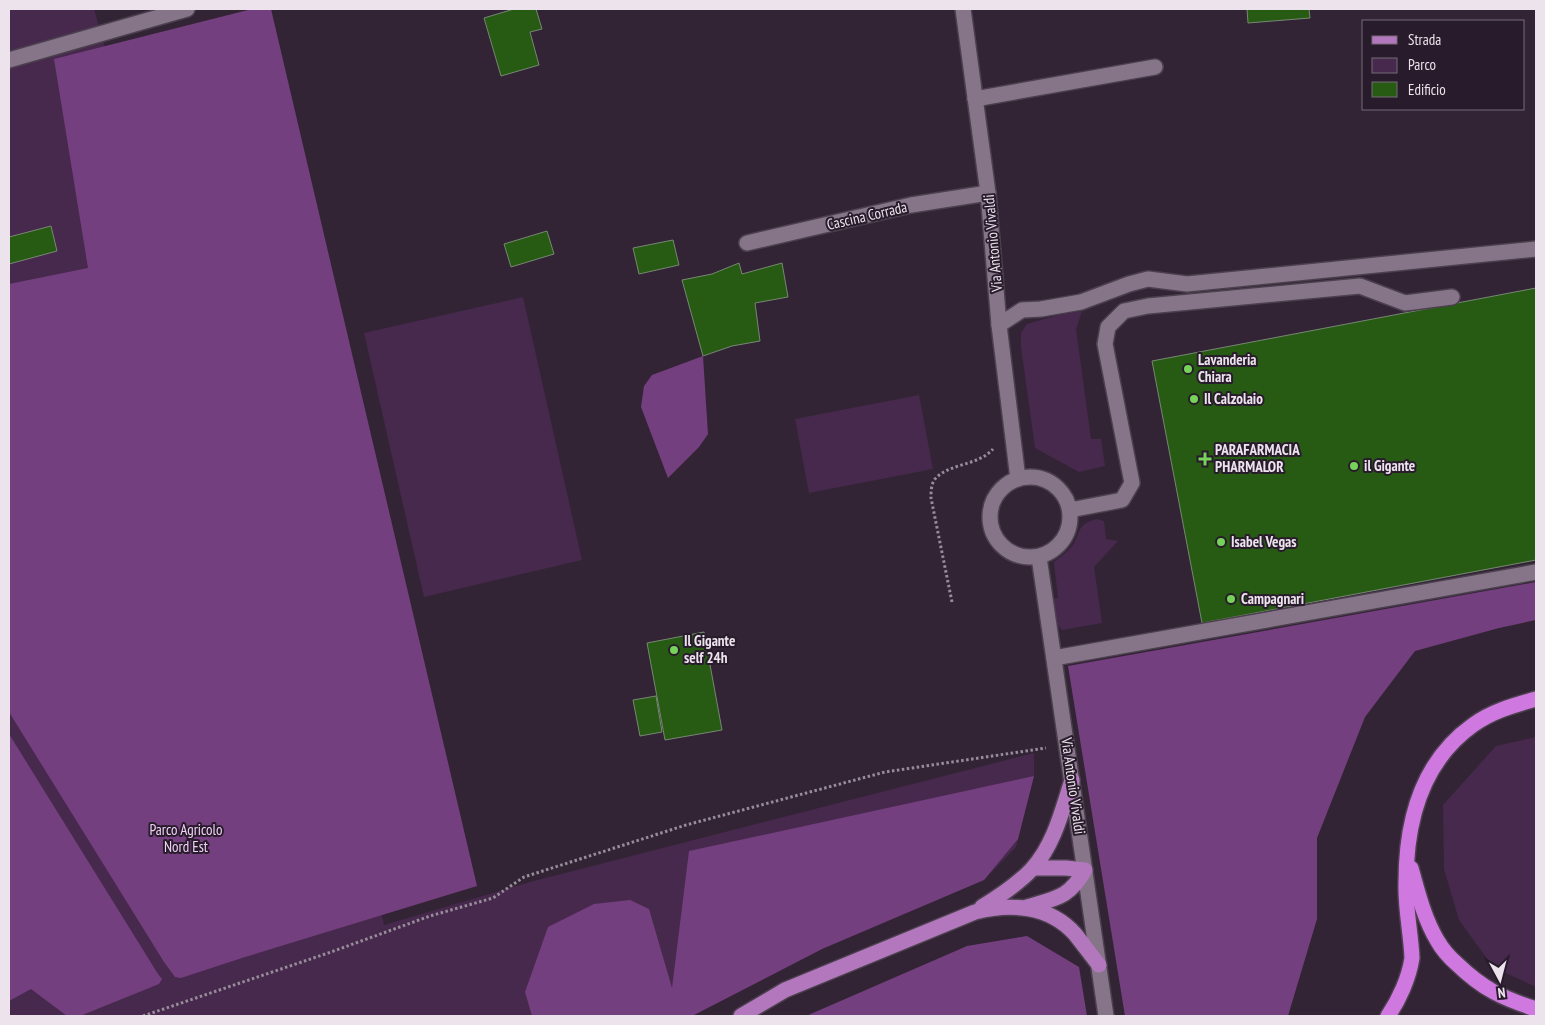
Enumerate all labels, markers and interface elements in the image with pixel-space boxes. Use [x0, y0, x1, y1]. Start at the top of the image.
legend [1362, 20, 1525, 110]
text: Strada [1408, 30, 1441, 49]
text: Parco [1408, 55, 1436, 74]
text: Edificio [1408, 80, 1446, 99]
street label: Via Antonio Vivaldi [979, 194, 1006, 293]
street label: Cascina Corrada [825, 197, 909, 234]
place label: Lavanderia Chiara [1198, 350, 1257, 386]
marker: Lavanderia Chiara [1182, 363, 1194, 375]
place label: Il Calzolaio [1204, 389, 1263, 408]
marker: Il Calzolaio [1188, 393, 1200, 405]
place label: PARAFARMACIA PHARMALOR [1215, 440, 1300, 476]
marker: PARAFARMACIA PHARMALOR [1199, 453, 1211, 465]
place label: il Gigante [1364, 456, 1415, 475]
marker: il Gigante [1348, 460, 1360, 472]
place label: Isabel Vegas [1231, 532, 1297, 551]
marker: Isabel Vegas [1215, 536, 1227, 548]
place label: Campagnari [1241, 589, 1304, 608]
marker: Campagnari [1225, 593, 1237, 605]
place label: Il Gigante self 24h [684, 631, 735, 667]
marker: Il Gigante self 24h [668, 644, 680, 656]
street label: Via Antonio Vivaldi [1057, 735, 1090, 836]
park label: Parco Agricolo Nord Est [149, 820, 223, 856]
north arrow [1475, 955, 1525, 1005]
text: N [1497, 984, 1506, 1002]

